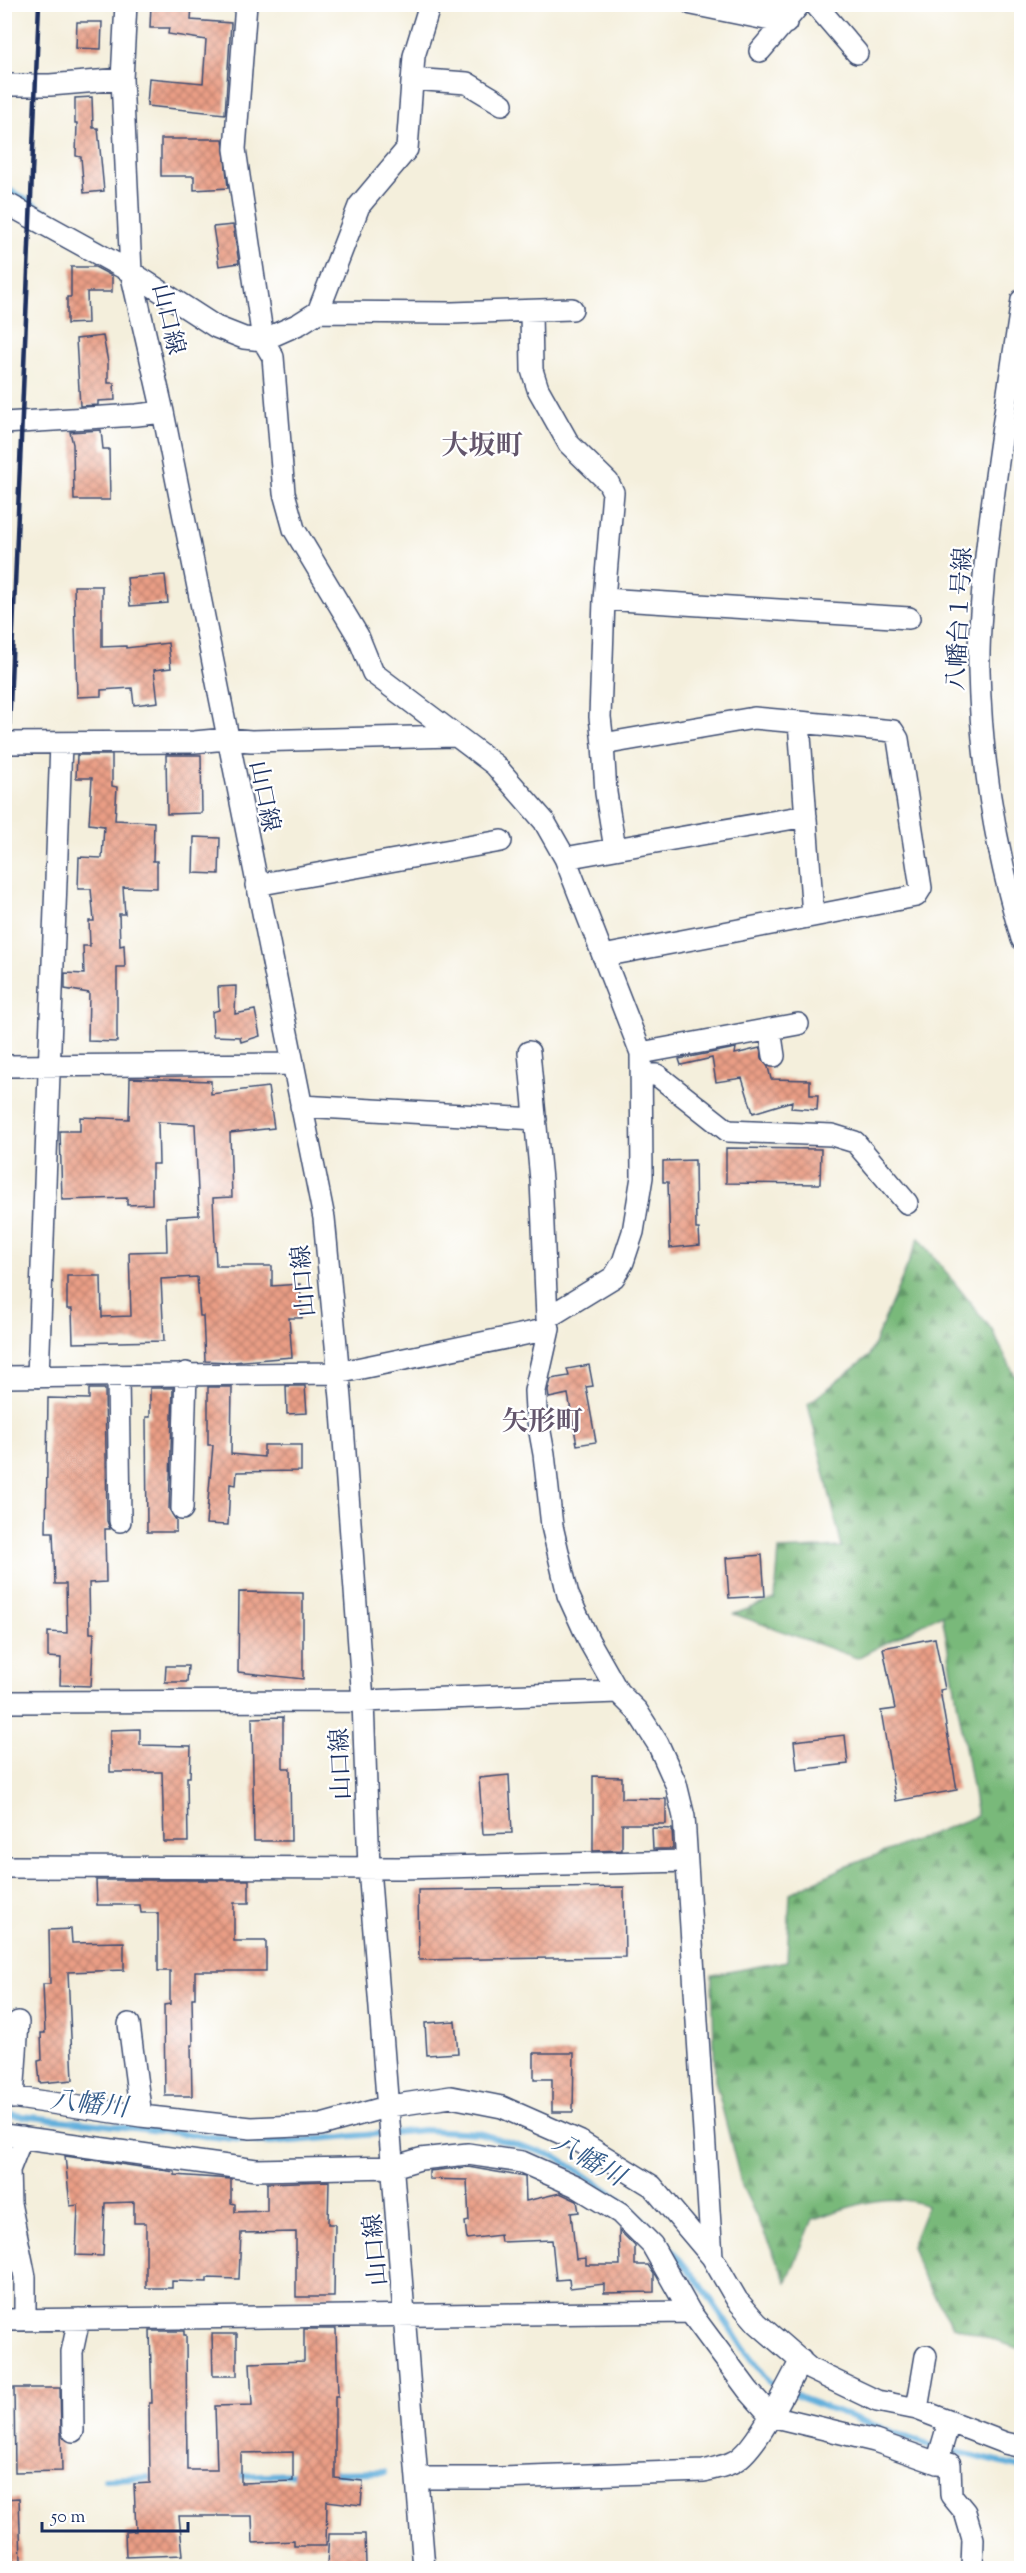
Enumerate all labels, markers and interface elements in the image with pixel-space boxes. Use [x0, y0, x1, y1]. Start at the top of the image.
street label: 山口線 [142, 281, 192, 358]
district label: 大坂町 [442, 428, 523, 467]
street label: 八幡台１号線 [940, 546, 982, 692]
street label: 山口線 [239, 758, 287, 835]
street label: 山口線 [285, 1243, 325, 1318]
district label: 矢形町 [502, 1404, 583, 1443]
street label: 山口線 [324, 1727, 360, 1801]
water label: 八幡川 [48, 2083, 132, 2128]
water label: 八幡川 [545, 2126, 633, 2198]
street label: 山口線 [357, 2212, 397, 2287]
scale bar [42, 2495, 188, 2533]
text: 50 m [50, 2505, 86, 2531]

